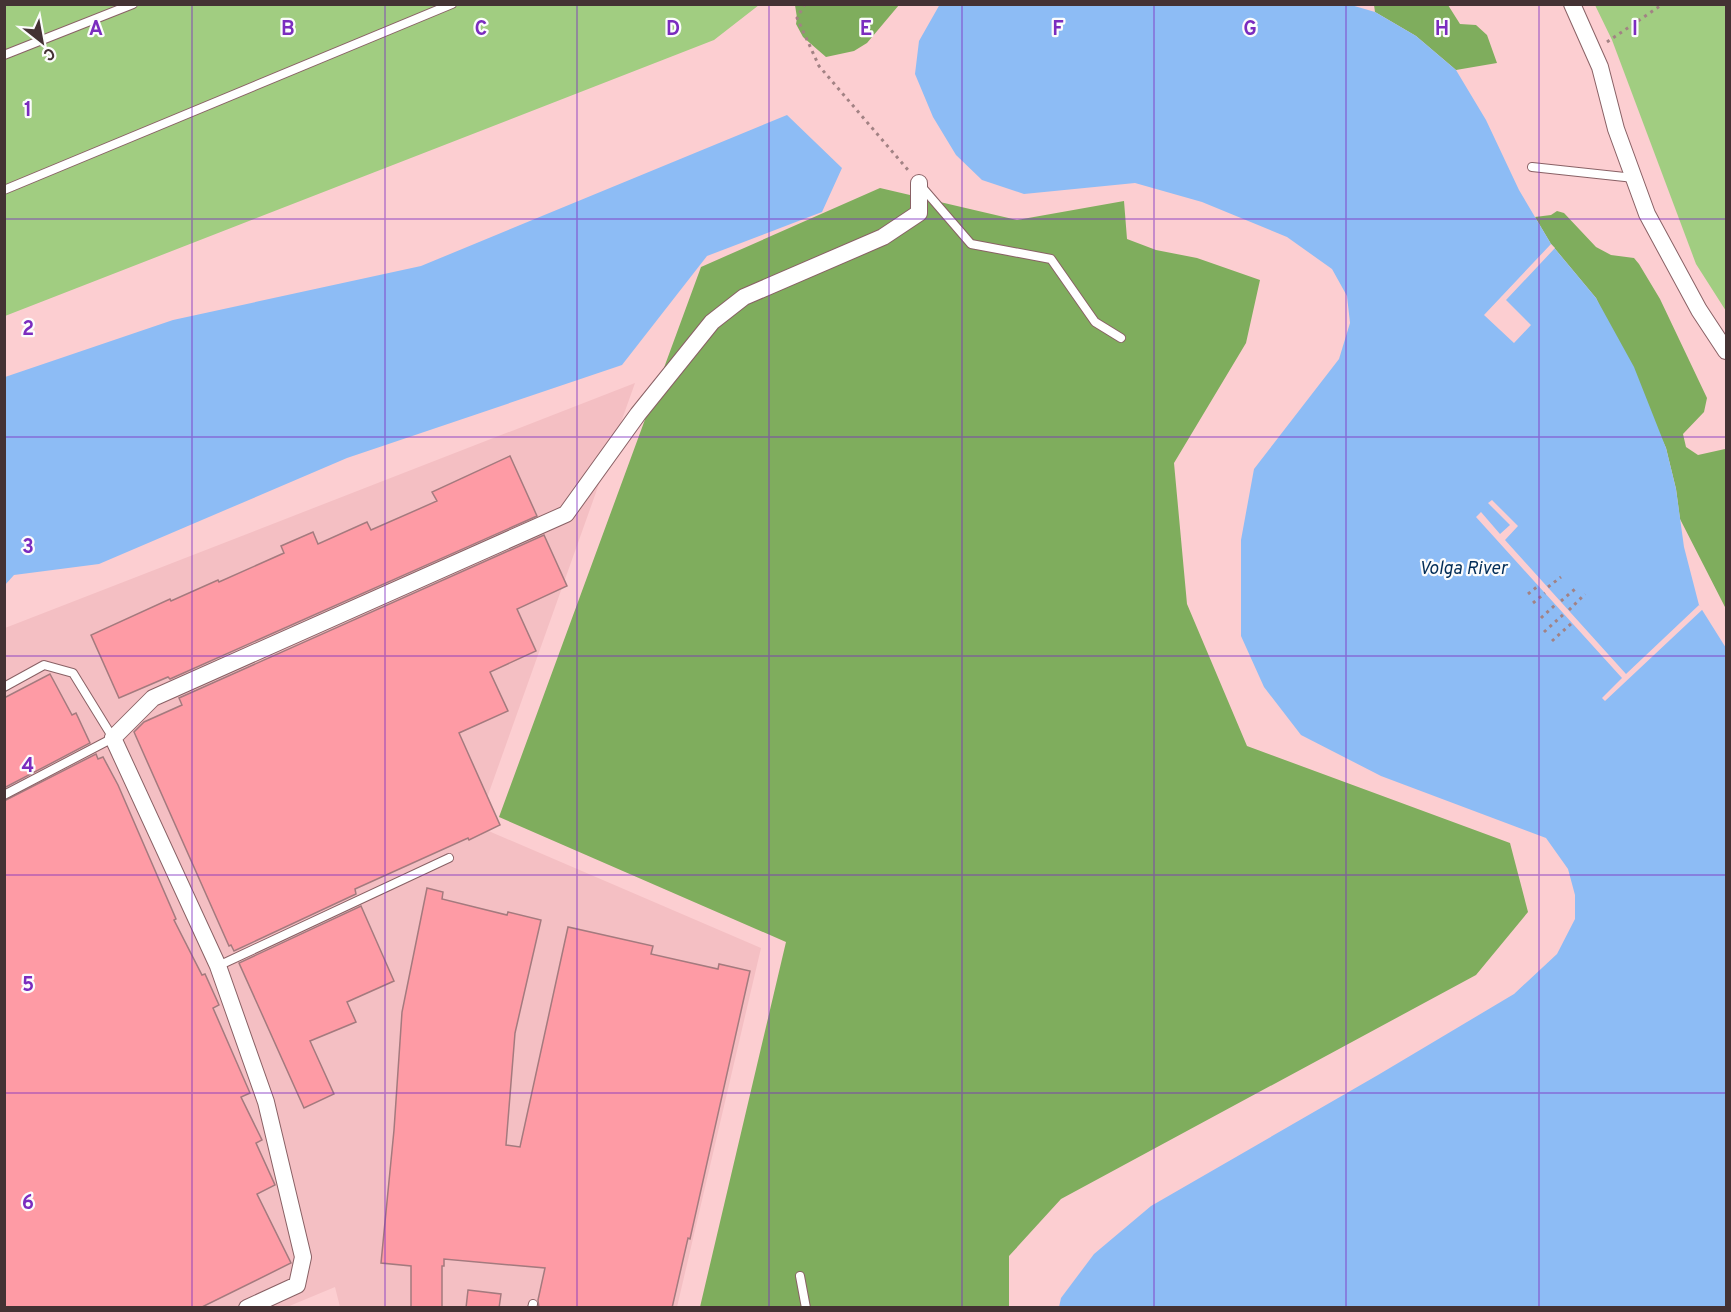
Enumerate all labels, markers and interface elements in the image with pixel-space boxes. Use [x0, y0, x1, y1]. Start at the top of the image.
north arrow [12, 12, 72, 72]
text: A [89, 17, 103, 43]
text: B [281, 17, 295, 43]
text: C [475, 17, 487, 43]
text: D [666, 17, 680, 43]
text: E [860, 17, 872, 43]
text: F [1052, 17, 1064, 43]
text: G [1243, 17, 1257, 43]
text: H [1435, 17, 1449, 43]
text: I [1632, 17, 1638, 43]
text: С [39, 42, 58, 64]
text: 1 [24, 98, 32, 124]
text: 2 [22, 317, 34, 343]
text: 3 [22, 535, 34, 561]
water label: Volga River [1419, 558, 1509, 581]
text: 4 [22, 754, 34, 780]
text: 5 [22, 973, 34, 999]
text: 6 [22, 1191, 34, 1217]

